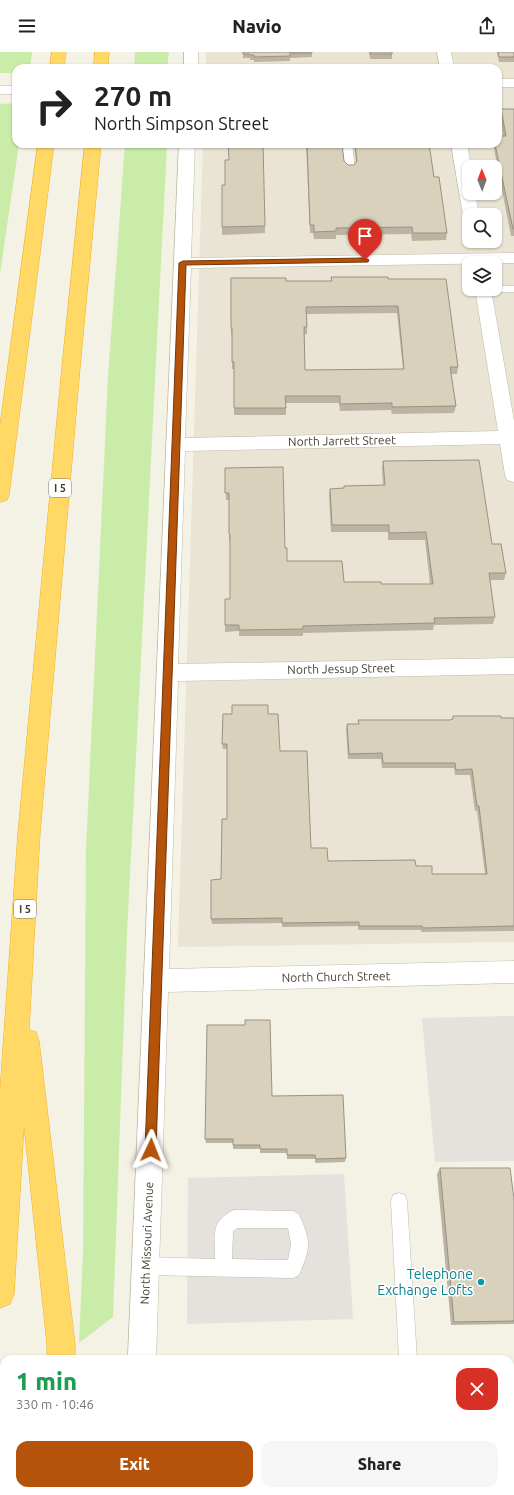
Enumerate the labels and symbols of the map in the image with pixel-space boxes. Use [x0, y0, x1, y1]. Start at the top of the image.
north arrow [462, 160, 502, 200]
pin [348, 219, 382, 260]
street label: North Jarrett Street [288, 433, 396, 448]
road number: I 5 [49, 479, 71, 497]
street label: North Jessup Street [287, 661, 395, 676]
road number: I 5 [14, 900, 36, 918]
street label: North Church Street [282, 969, 391, 984]
position arrow [130, 1129, 172, 1171]
street label: North Missouri Avenue [138, 1181, 155, 1305]
place label: Telephone Exchange Lofts [377, 1266, 473, 1298]
marker: Telephone Exchange Lofts [476, 1277, 486, 1287]

